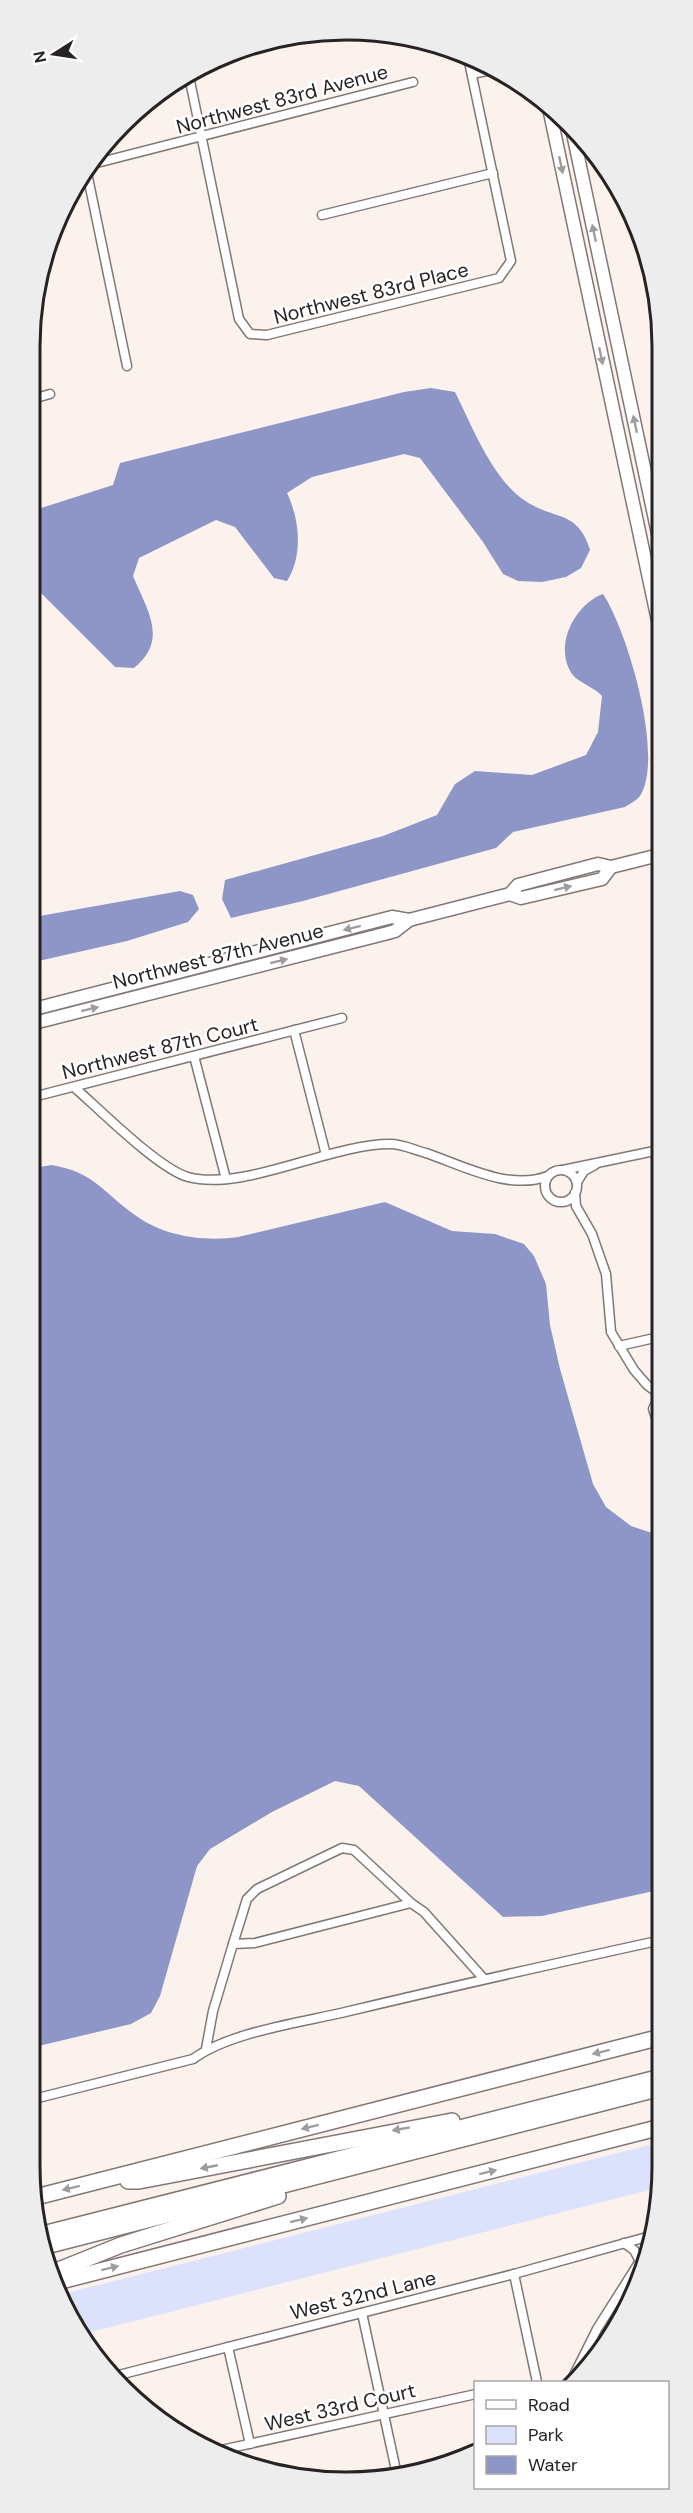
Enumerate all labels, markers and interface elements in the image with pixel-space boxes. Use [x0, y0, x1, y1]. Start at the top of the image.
north arrow [24, 24, 84, 84]
text: N [28, 49, 51, 65]
street label: Northwest 83rd Avenue [173, 58, 391, 140]
one-way arrow [557, 156, 566, 175]
one-way arrow [589, 223, 598, 242]
street label: Northwest 83rd Place [271, 256, 471, 330]
one-way arrow [597, 346, 607, 365]
one-way arrow [630, 414, 639, 433]
one-way arrow [554, 883, 572, 893]
street label: Northwest 87th Avenue [110, 917, 326, 995]
one-way arrow [343, 923, 361, 933]
one-way arrow [270, 955, 289, 965]
one-way arrow [81, 1003, 100, 1013]
street label: Northwest 87th Court [59, 1011, 261, 1085]
one-way arrow [591, 2048, 610, 2058]
one-way arrow [301, 2122, 319, 2132]
one-way arrow [391, 2125, 410, 2134]
one-way arrow [200, 2163, 219, 2172]
one-way arrow [478, 2166, 497, 2176]
one-way arrow [62, 2183, 81, 2193]
one-way arrow [290, 2215, 308, 2224]
one-way arrow [101, 2263, 119, 2273]
street label: West 32nd Lane [287, 2264, 439, 2326]
street label: West 33rd Court [262, 2377, 418, 2437]
legend [474, 2381, 669, 2489]
text: Road [528, 2393, 570, 2417]
text: Park [528, 2423, 564, 2447]
text: Water [528, 2453, 578, 2477]

